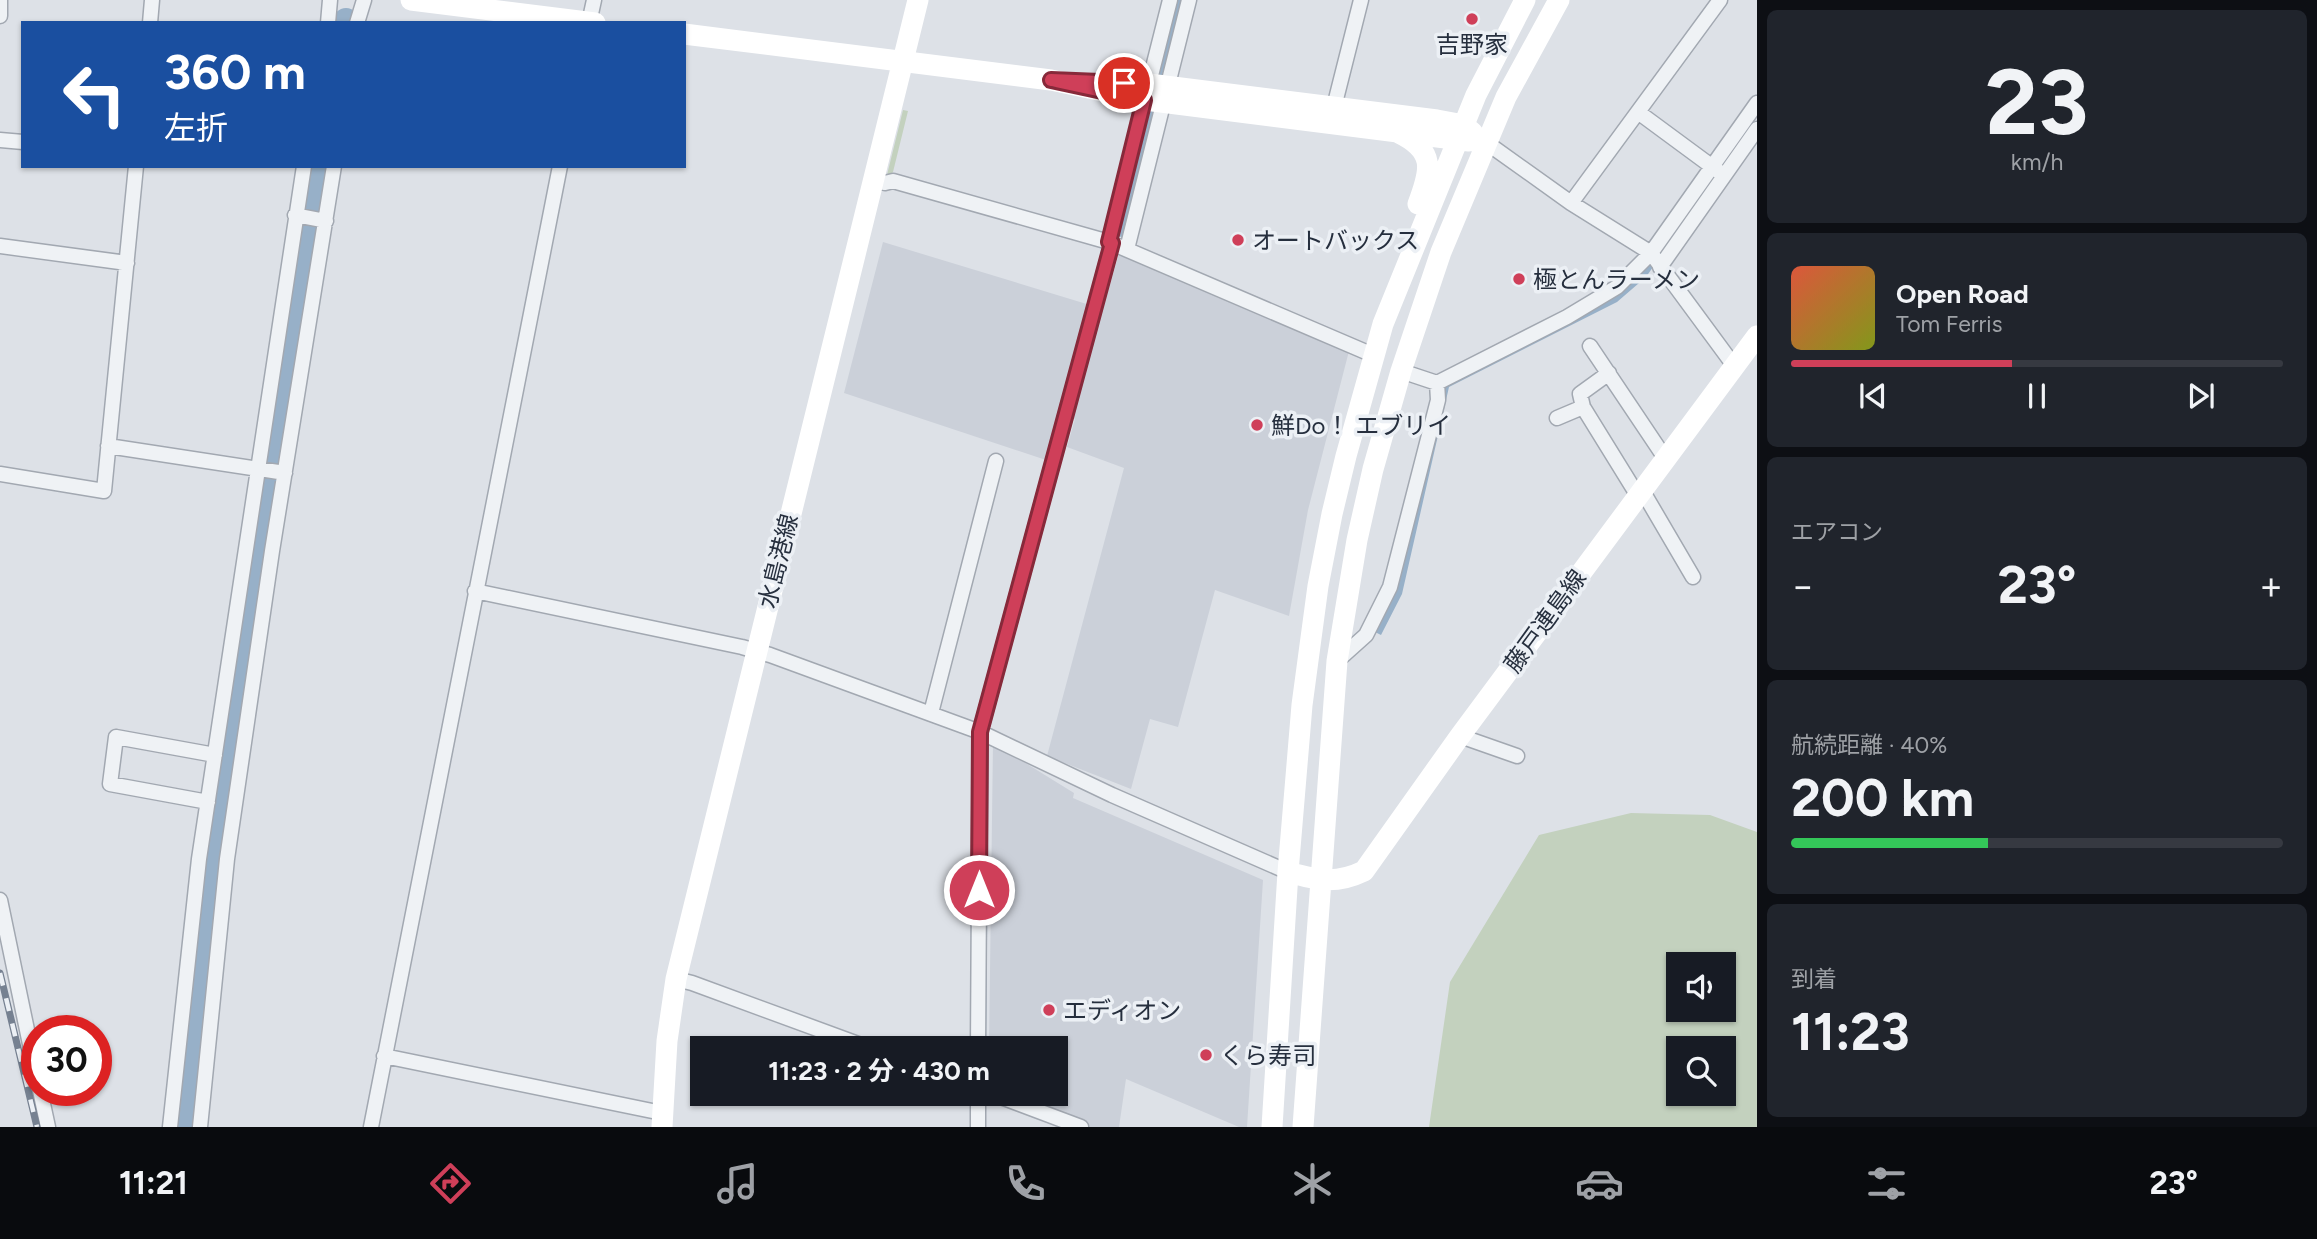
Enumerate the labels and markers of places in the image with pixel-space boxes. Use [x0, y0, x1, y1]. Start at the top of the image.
marker: 吉野家 [1464, 11, 1480, 27]
place label: 吉野家 [1436, 30, 1508, 59]
pin [1094, 53, 1154, 113]
place label: オートバックス [1252, 226, 1419, 255]
marker: オートバックス [1230, 232, 1246, 248]
place label: 極とんラーメン [1533, 265, 1700, 294]
marker: 極とんラーメン [1511, 271, 1527, 287]
place label: 鮮Do！ エブリイ [1271, 411, 1451, 440]
marker: 鮮Do！ エブリイ [1249, 417, 1265, 433]
place label: エディオン [1063, 996, 1181, 1025]
marker: エディオン [1041, 1002, 1057, 1018]
place label: くら寿司 [1220, 1041, 1316, 1070]
marker: くら寿司 [1198, 1047, 1214, 1063]

